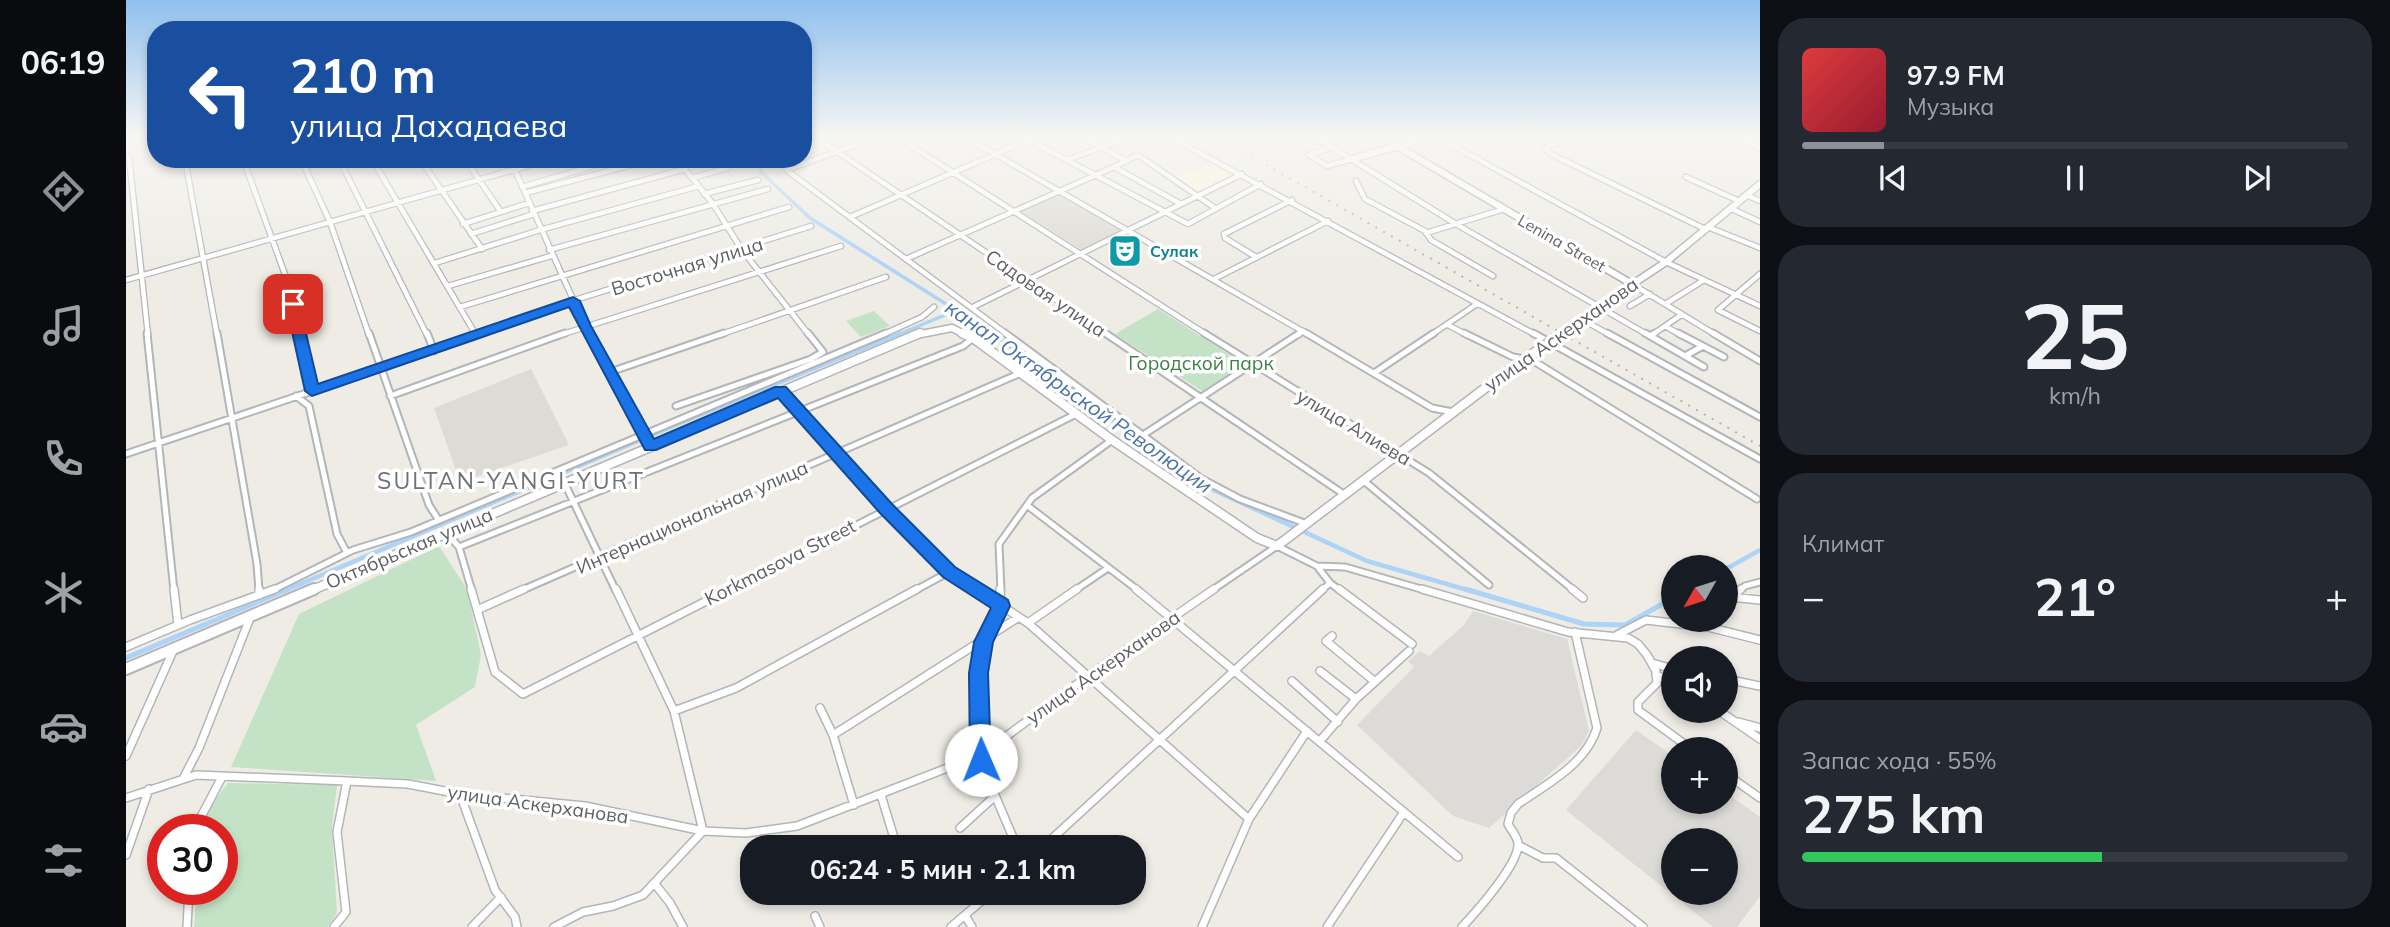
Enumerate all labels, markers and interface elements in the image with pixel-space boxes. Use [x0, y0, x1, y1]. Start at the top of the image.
text: 06:19 [21, 42, 105, 82]
text: 210 m [290, 44, 436, 105]
icon: left [175, 49, 266, 140]
text: 97.9 FM [1907, 59, 2005, 92]
text: Музыка [1907, 92, 1994, 121]
text: улица Дахадаева [290, 105, 568, 145]
icon: previous [1874, 159, 1912, 197]
icon: pause [2056, 159, 2094, 197]
icon: next [2238, 159, 2276, 197]
icon: directions [39, 167, 88, 216]
street label: Lenina Street [1515, 210, 1610, 276]
street label: Восточная улица [608, 231, 766, 301]
theatre icon: Сулак [1106, 232, 1144, 270]
place label: Сулак [1150, 241, 1199, 261]
street label: Садовая улица [981, 244, 1111, 342]
street label: улица Аскерханова [1479, 272, 1643, 396]
pin [263, 274, 323, 334]
text: 25 [2020, 278, 2130, 392]
icon: arrive [274, 285, 312, 323]
water label: канал Октябрьской Революции [941, 294, 1217, 498]
icon: music [39, 301, 88, 350]
park label: Городской парк [1128, 351, 1274, 375]
text: km/h [2049, 381, 2101, 410]
street label: улица Алиева [1292, 383, 1416, 471]
icon: phone [39, 434, 88, 483]
street label: Интернациональная улица [572, 455, 812, 579]
district label: SULTAN-YANGI-YURT [377, 466, 645, 495]
street label: Октябрьская улица [322, 502, 496, 594]
street label: Korkmasova Street [700, 513, 860, 610]
text: Климат [1802, 529, 1884, 558]
north arrow [1661, 555, 1738, 632]
map controls [1661, 555, 1738, 905]
text: 21° [2034, 564, 2116, 629]
icon: climate [39, 568, 88, 617]
text: − [1802, 573, 1825, 621]
text: + [2325, 573, 2348, 621]
street label: улица Аскерханова [1021, 605, 1185, 729]
button: sound [1661, 646, 1738, 723]
icon: car [39, 702, 88, 751]
position arrow [944, 723, 1018, 797]
button: + [1661, 737, 1738, 814]
text: Запас хода · 55% [1802, 746, 1997, 775]
street label: улица Аскерханова [446, 779, 630, 829]
text: 275 km [1802, 781, 1985, 846]
speed limit sign: 30 [147, 814, 238, 905]
button: − [1661, 828, 1738, 905]
icon: filters [39, 836, 88, 885]
text: 06:24 · 5 мин · 2.1 km [810, 853, 1076, 886]

